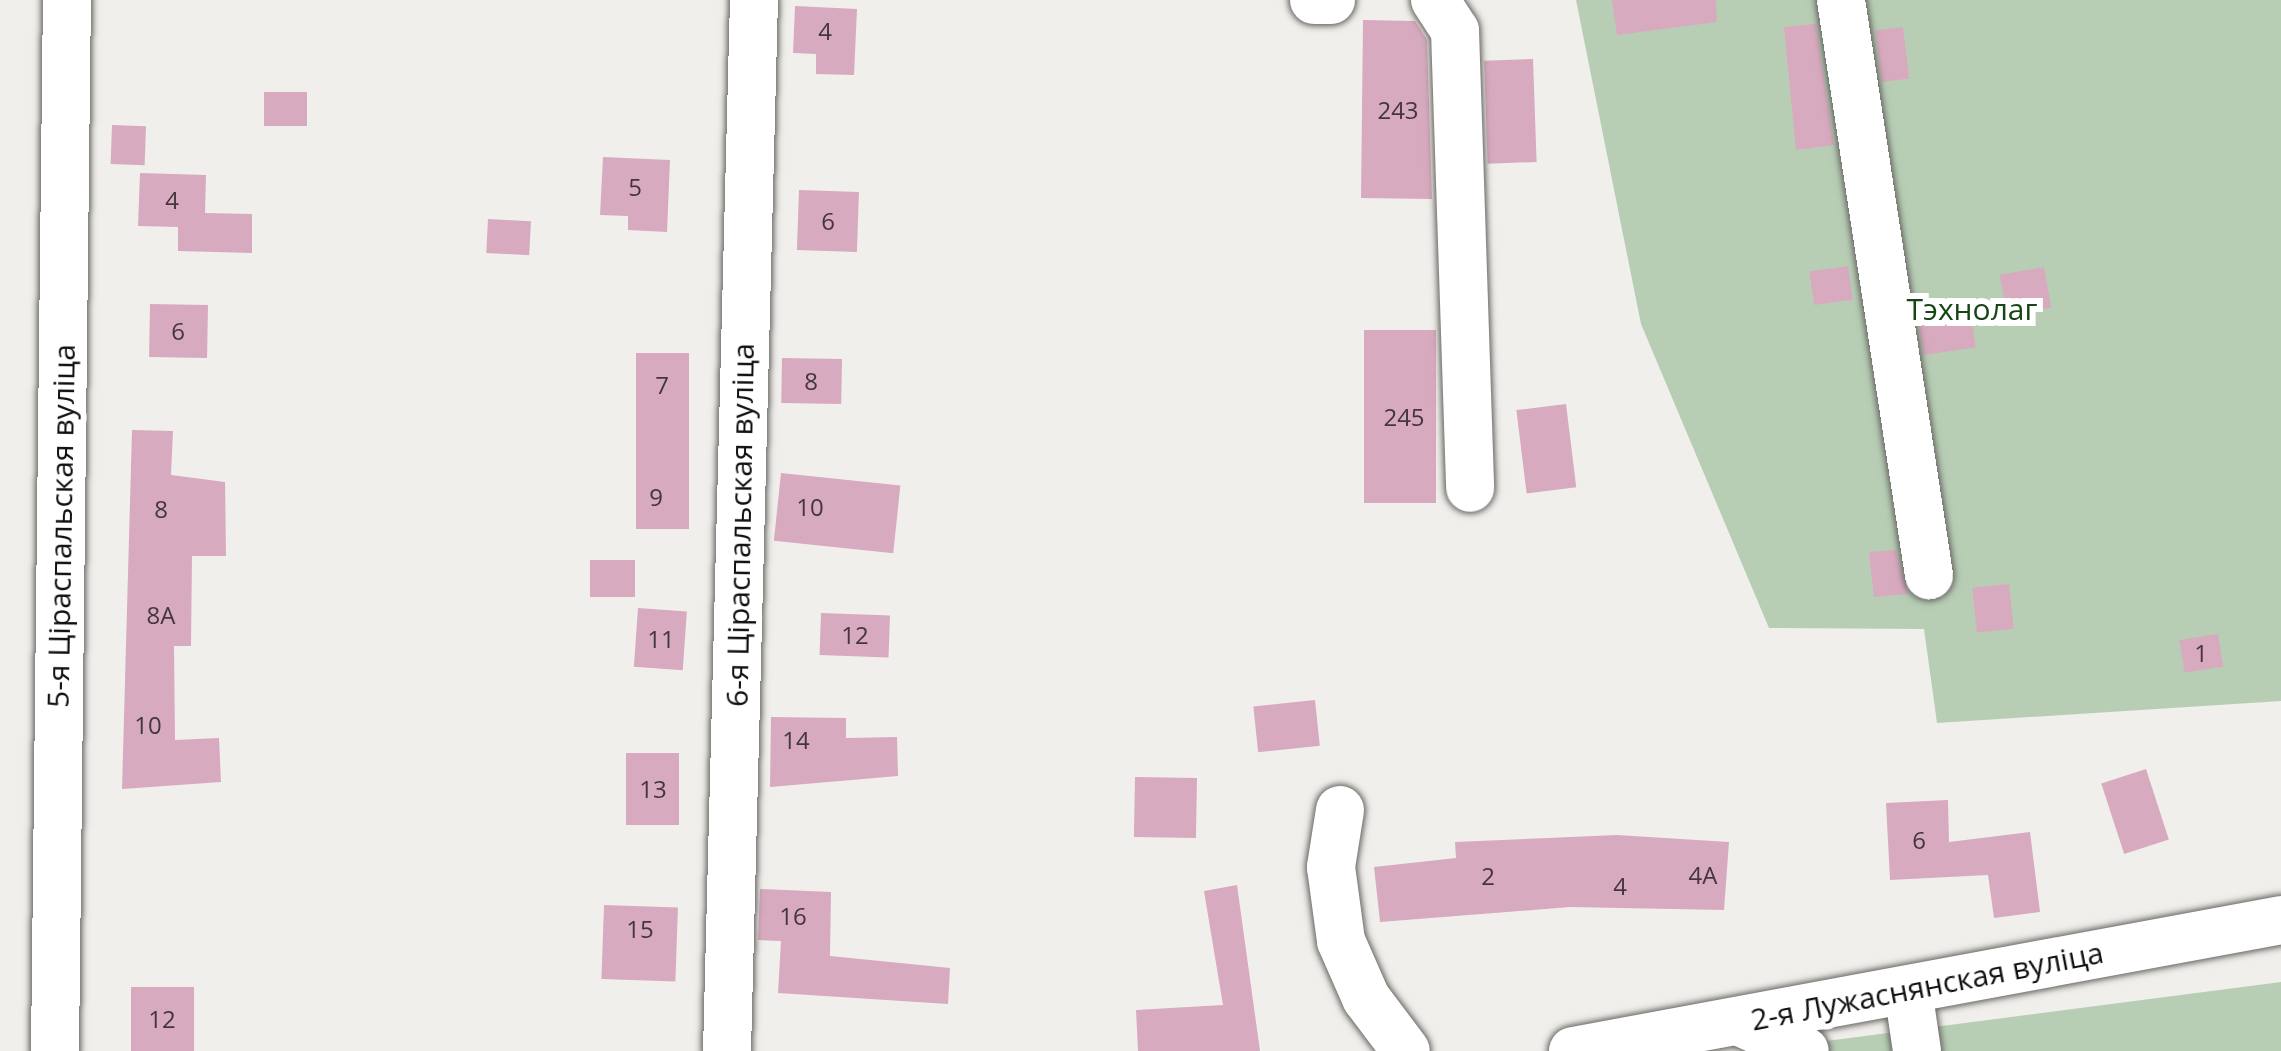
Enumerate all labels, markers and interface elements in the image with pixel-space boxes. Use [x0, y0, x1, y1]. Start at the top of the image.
house number: 4 [818, 17, 832, 45]
house number: 243 [1377, 96, 1419, 124]
house number: 5 [628, 173, 642, 201]
house number: 4 [165, 186, 179, 214]
house number: 6 [821, 207, 835, 235]
park label: Тэхнолаг [1907, 291, 2037, 327]
house number: 6 [171, 317, 185, 345]
street label: 6-я Ціраспальская вуліца [719, 343, 761, 707]
street label: 5-я Ціраспальская вуліца [40, 344, 82, 708]
house number: 8 [804, 367, 818, 395]
house number: 7 [655, 371, 669, 399]
house number: 245 [1383, 403, 1425, 431]
house number: 9 [649, 483, 663, 511]
house number: 10 [796, 493, 824, 521]
house number: 8 [154, 495, 168, 523]
house number: 8А [147, 601, 175, 629]
house number: 12 [841, 621, 869, 649]
house number: 11 [647, 625, 675, 653]
house number: 1 [2194, 639, 2208, 667]
house number: 10 [134, 711, 162, 739]
house number: 14 [782, 726, 810, 754]
house number: 13 [639, 775, 667, 803]
house number: 6 [1912, 826, 1926, 854]
house number: 4А [1689, 861, 1717, 889]
house number: 2 [1481, 862, 1495, 890]
house number: 4 [1613, 872, 1627, 900]
house number: 16 [779, 902, 807, 930]
house number: 15 [626, 915, 654, 943]
street label: 2-я Лужаснянская вуліца [1748, 934, 2106, 1038]
house number: 12 [148, 1005, 176, 1033]

